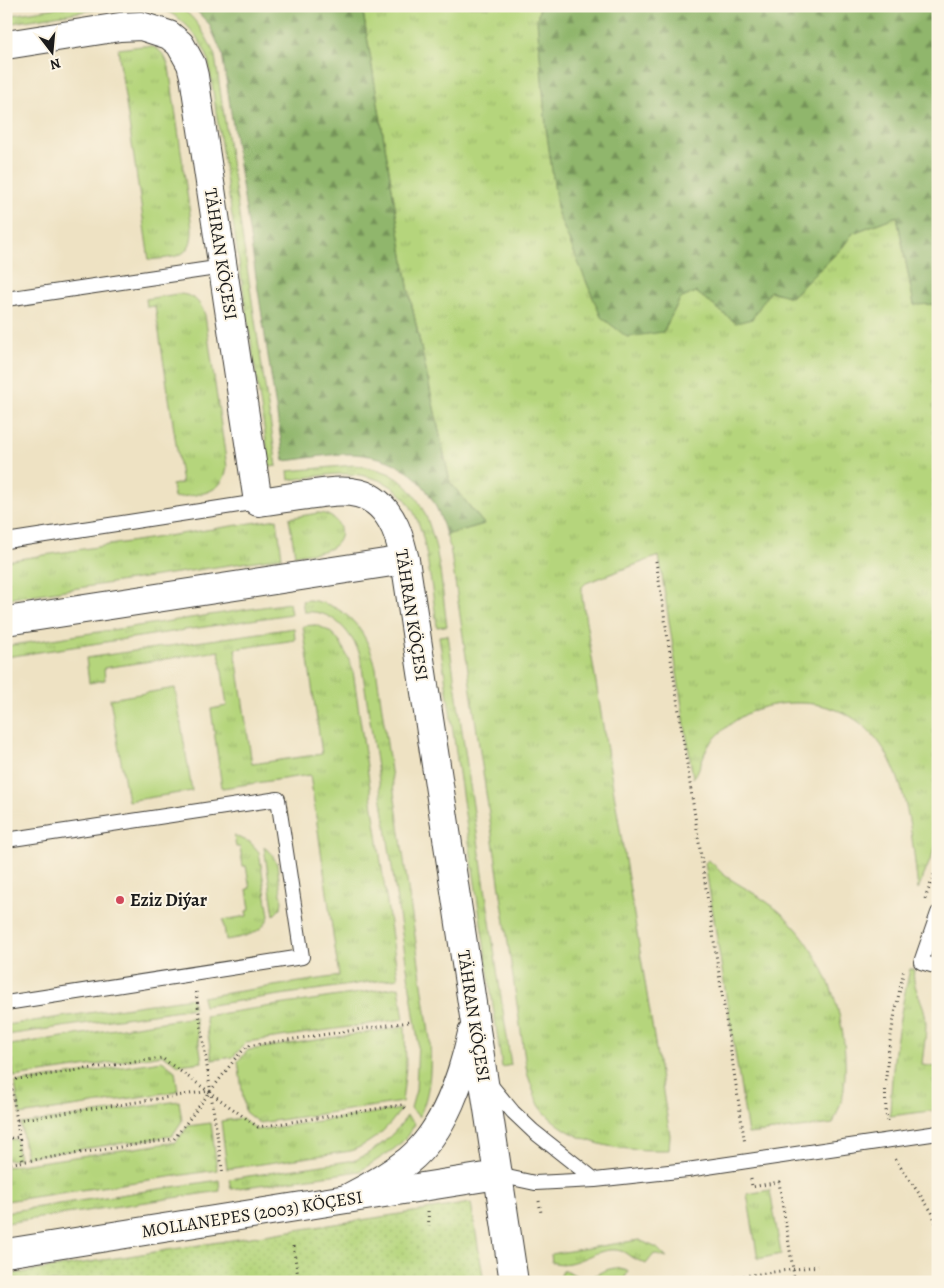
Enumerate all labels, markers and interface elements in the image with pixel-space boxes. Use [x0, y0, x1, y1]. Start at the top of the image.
north arrow [28, 28, 78, 78]
text: N [48, 53, 63, 75]
street label: TÄHRAN KÖÇESI [199, 187, 243, 321]
street label: TÄHRAN KÖÇESI [390, 548, 434, 682]
place label: Eziz Diýar [130, 888, 208, 912]
marker: Eziz Diýar [114, 894, 126, 906]
street label: TÄHRAN KÖÇESI [452, 949, 496, 1083]
street label: MOLLANEPES (2003) KÖÇESI [140, 1185, 364, 1243]

